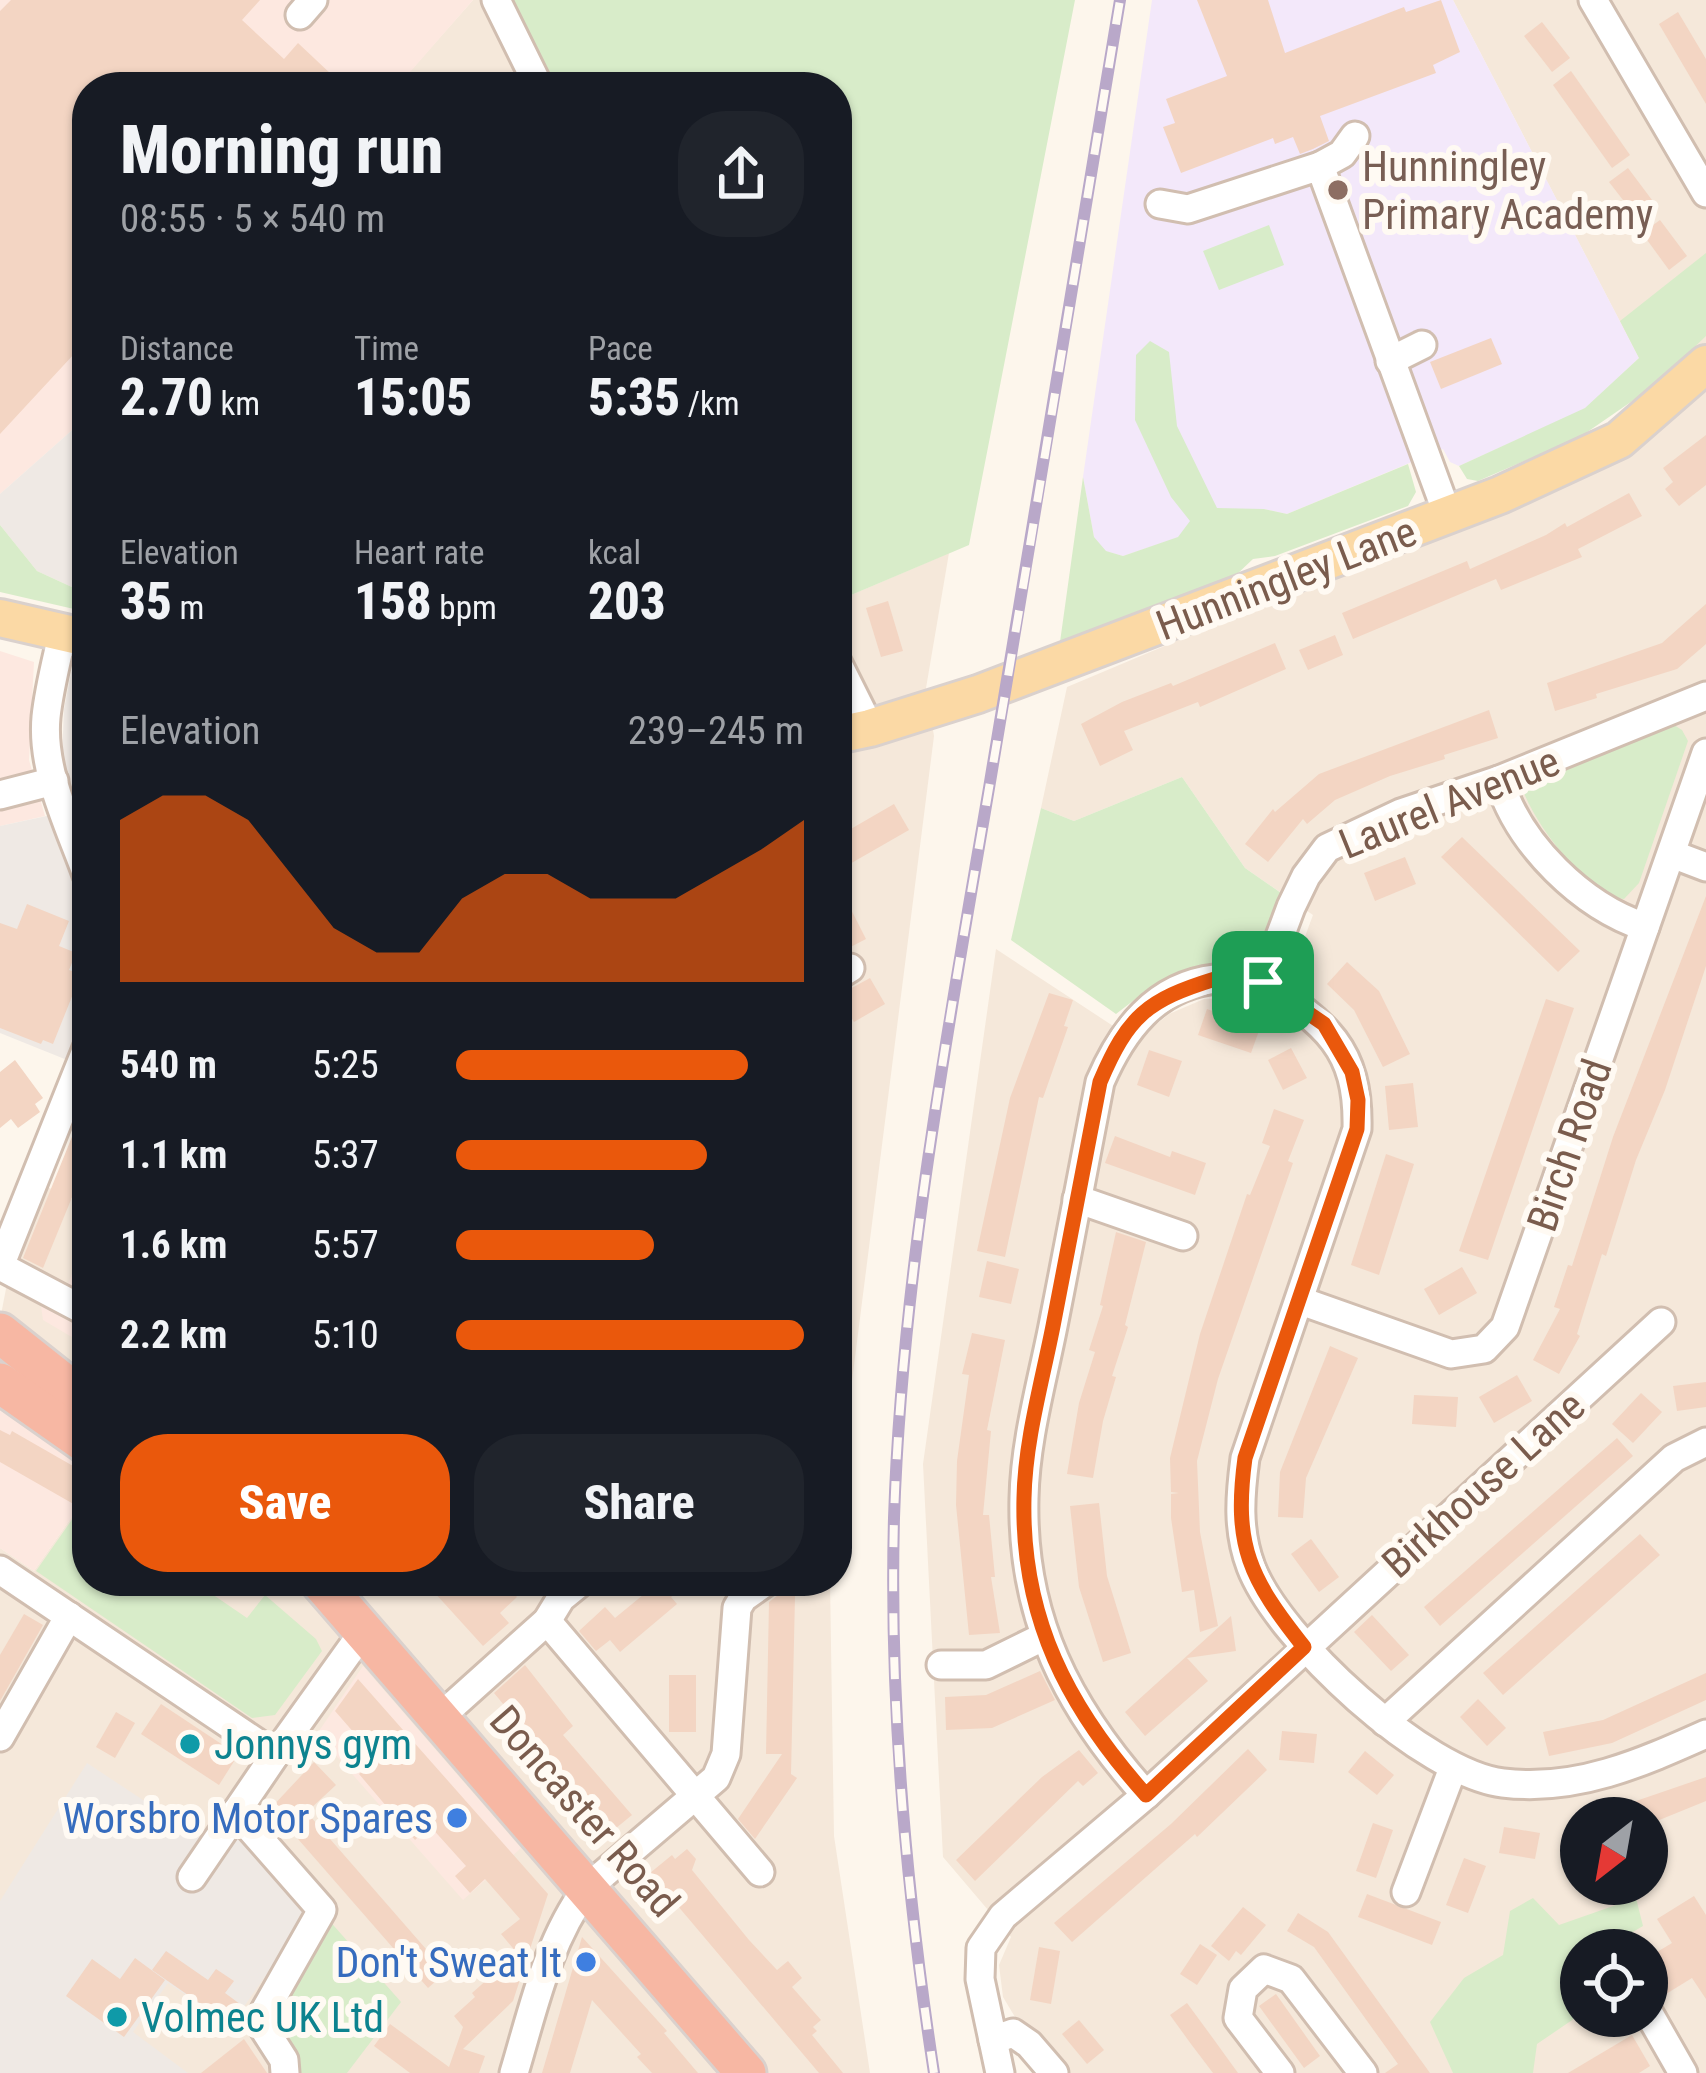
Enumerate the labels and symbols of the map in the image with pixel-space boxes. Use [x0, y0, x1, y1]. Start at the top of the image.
place label: Hunningley Primary Academy [1362, 142, 1653, 239]
marker: Hunningley Primary Academy [1325, 177, 1351, 203]
street label: Hunningley Lane [1149, 506, 1423, 650]
street label: Laurel Avenue [1332, 736, 1566, 869]
pin [1212, 931, 1314, 1033]
street label: Birch Road [1517, 1053, 1622, 1238]
street label: Birkhouse Lane [1372, 1381, 1594, 1588]
street label: Doncaster Road [480, 1696, 689, 1927]
place label: Jonnys gym [214, 1720, 412, 1769]
marker: Jonnys gym [177, 1731, 203, 1757]
place label: Worsbro Motor Spares [63, 1794, 433, 1843]
north arrow [1560, 1797, 1668, 1905]
marker: Worsbro Motor Spares [444, 1805, 470, 1831]
place label: Don't Sweat It [335, 1938, 562, 1987]
marker: Don't Sweat It [573, 1949, 599, 1975]
place label: Volmec UK Ltd [141, 1993, 384, 2042]
marker: Volmec UK Ltd [104, 2004, 130, 2030]

